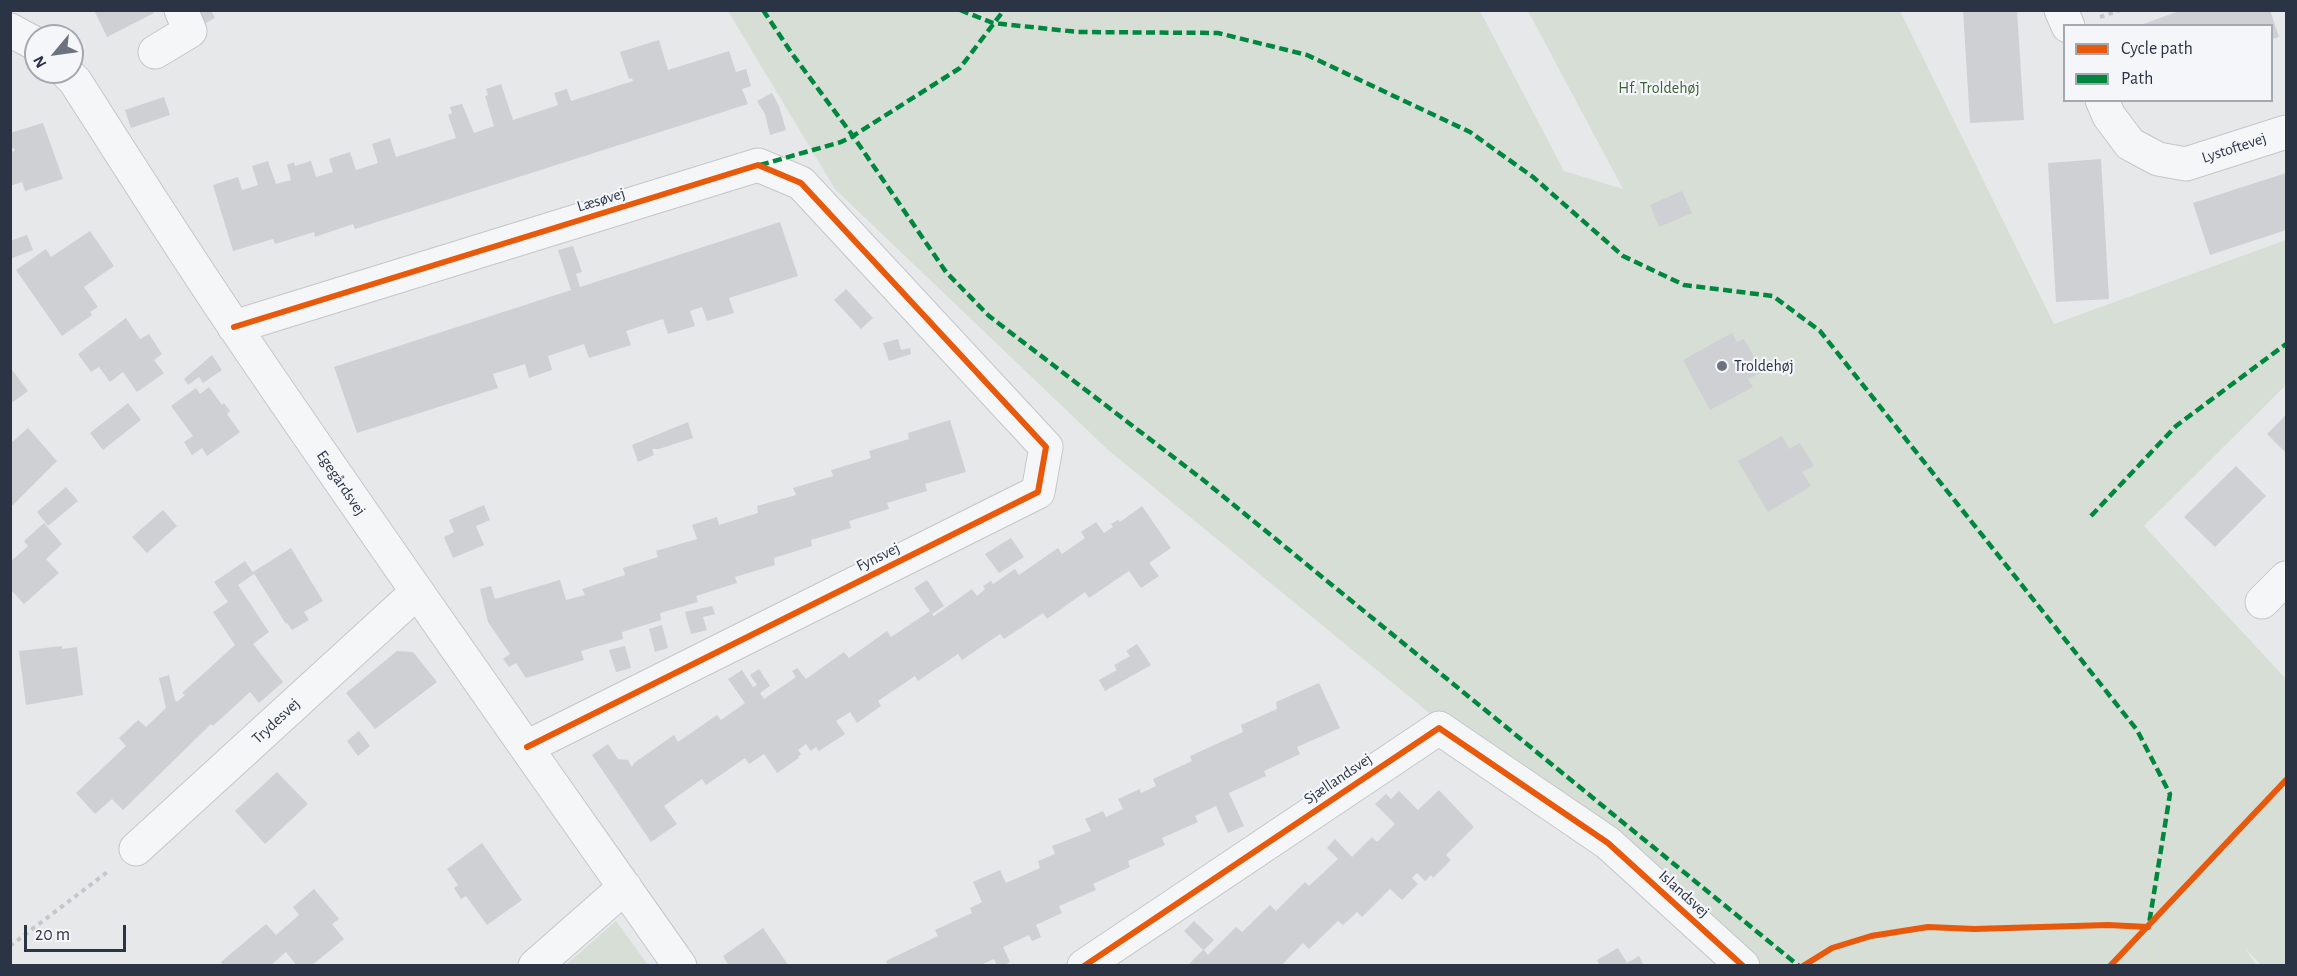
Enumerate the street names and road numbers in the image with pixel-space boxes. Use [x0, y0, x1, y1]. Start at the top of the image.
street label: Lystoftevej [2199, 129, 2269, 167]
street label: Læsøvej [575, 184, 627, 216]
street label: Egegårdsvej [312, 447, 370, 519]
street label: Fynsvej [853, 538, 903, 576]
street label: Trydesvej [248, 694, 304, 748]
street label: Sjællandsvej [1300, 749, 1376, 809]
street label: Islandsvej [1655, 866, 1713, 922]

